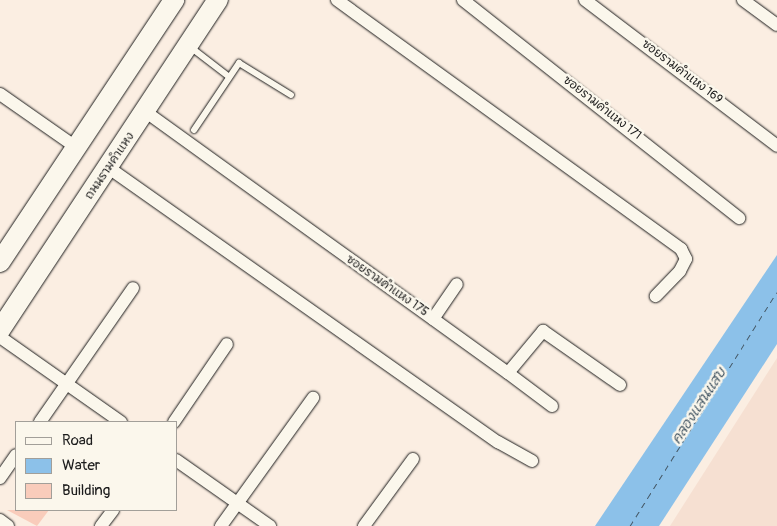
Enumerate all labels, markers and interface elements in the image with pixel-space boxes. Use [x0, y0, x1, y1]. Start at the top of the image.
street label: ซอยรามคำแหง 169 [639, 37, 725, 107]
street label: ซอยรามคำแหง 171 [560, 73, 644, 143]
street label: ถนนรามคำแหง [82, 130, 138, 202]
street label: ซอยรามคำแหง 175 [343, 252, 431, 320]
water label: คลองแสนแสบ [668, 365, 730, 447]
legend [15, 421, 178, 511]
text: Road [62, 431, 93, 450]
text: Water [62, 456, 100, 475]
text: Building [62, 481, 110, 500]

